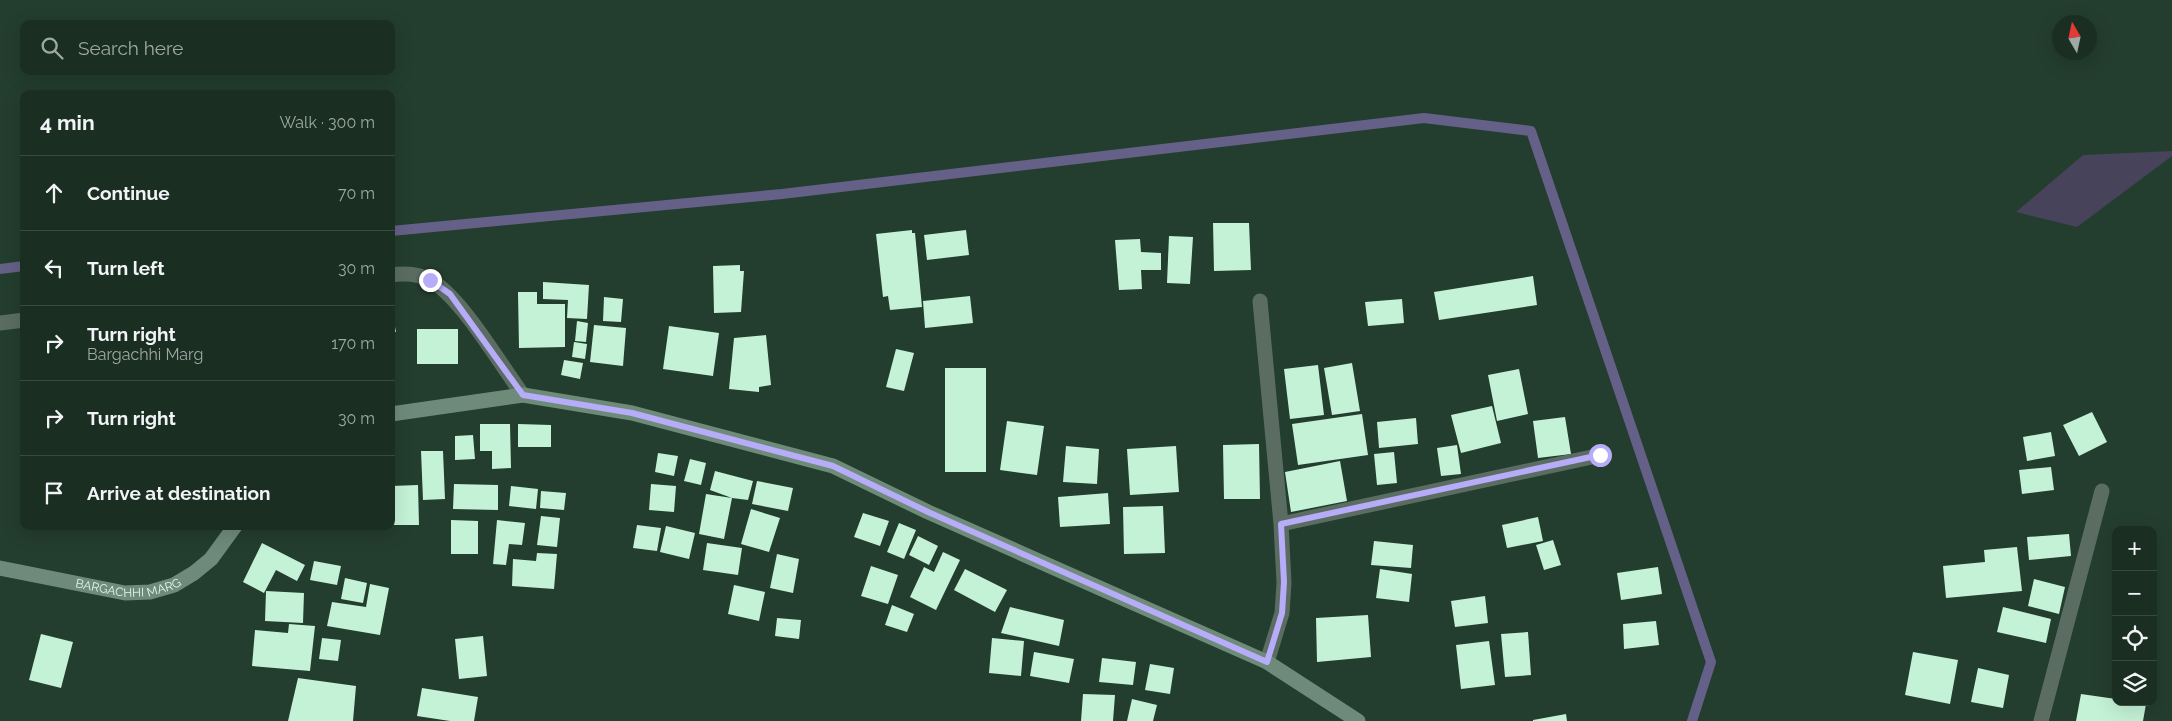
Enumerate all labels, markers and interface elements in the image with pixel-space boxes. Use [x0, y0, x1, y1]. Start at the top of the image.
north arrow [2052, 15, 2097, 60]
search box [20, 20, 395, 75]
icon: search [38, 34, 66, 62]
text: Search here [78, 37, 184, 59]
text: 4 min [40, 110, 95, 135]
text: Walk · 300 m [279, 113, 375, 132]
icon: ahead [40, 179, 68, 207]
text: Continue [87, 182, 170, 204]
text: 70 m [338, 184, 375, 203]
icon: left [40, 254, 68, 282]
text: Turn left [87, 257, 164, 279]
text: 30 m [338, 259, 375, 278]
route end [419, 269, 442, 292]
text: Turn right [87, 323, 176, 345]
icon: right [40, 329, 68, 357]
text: 170 m [331, 334, 375, 353]
text: Bargachhi Marg [87, 345, 203, 364]
icon: right [40, 404, 68, 432]
text: Turn right [87, 407, 176, 429]
text: 30 m [338, 409, 375, 428]
route start [1589, 444, 1612, 467]
icon: arrive [40, 479, 68, 507]
text: Arrive at destination [87, 482, 271, 504]
map controls [2112, 526, 2157, 706]
button: + [2112, 526, 2157, 571]
button: − [2112, 571, 2157, 616]
street label: BARGACHHI MARG [74, 575, 184, 600]
button: locate [2112, 616, 2157, 661]
button: layers [2112, 661, 2157, 706]

